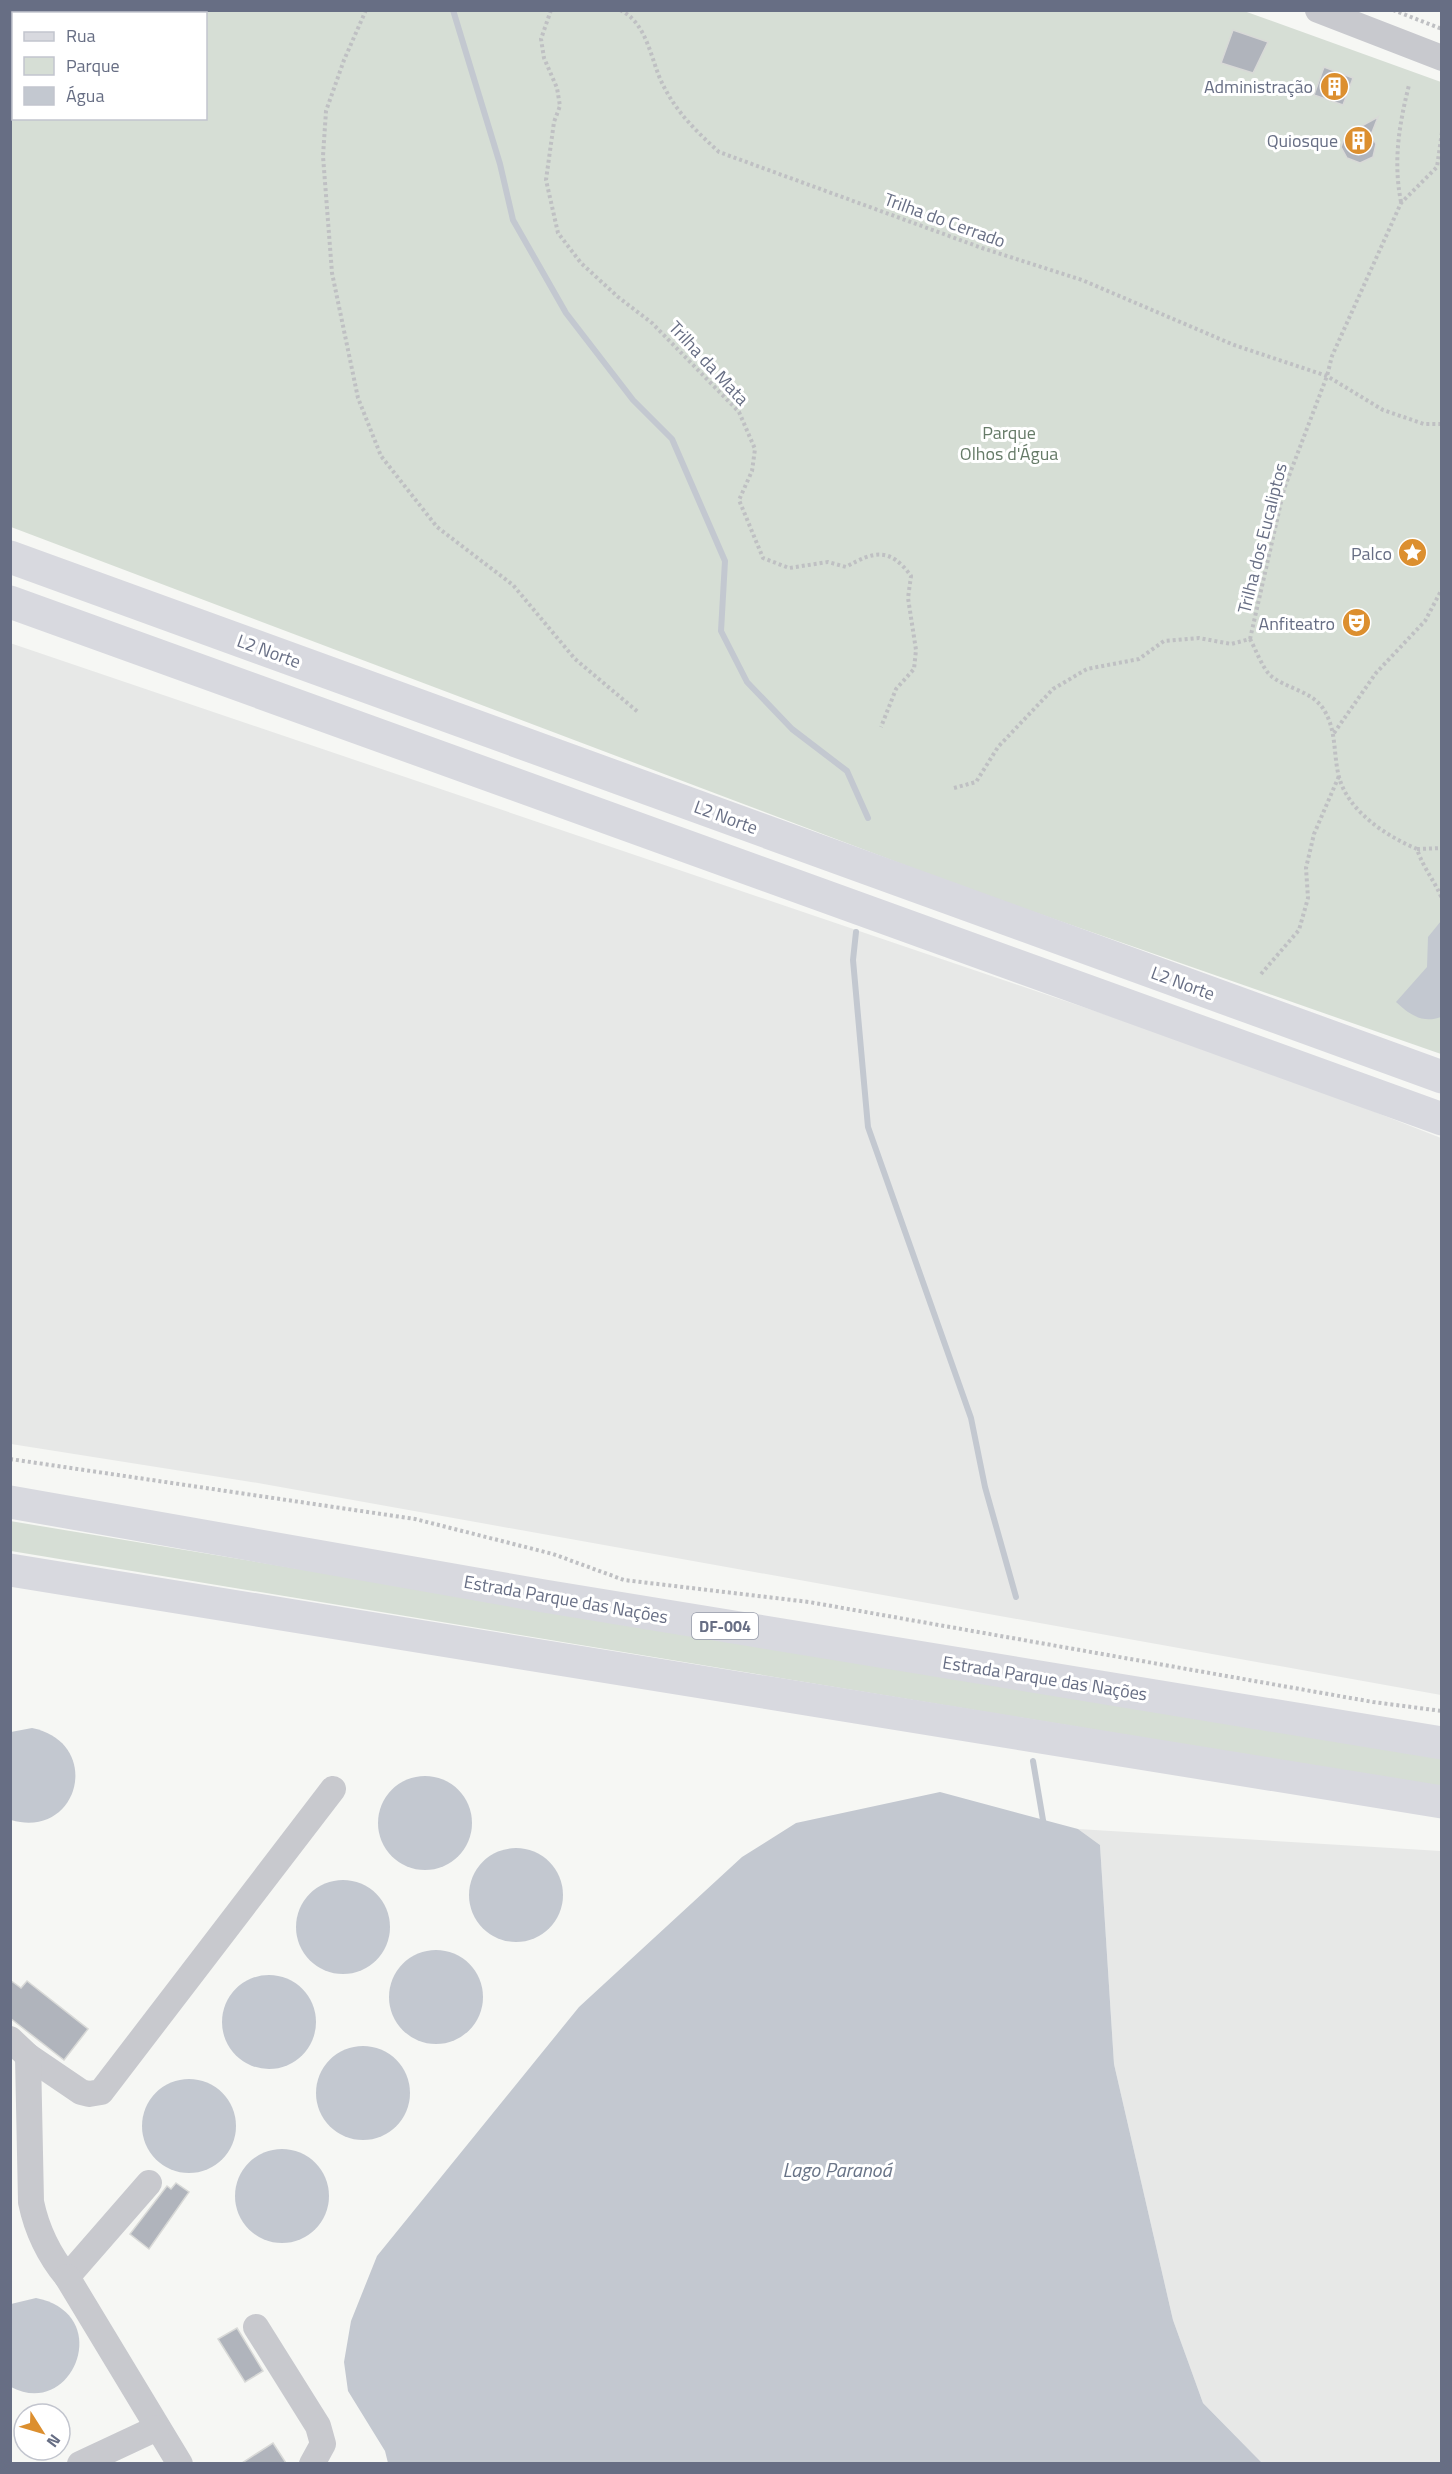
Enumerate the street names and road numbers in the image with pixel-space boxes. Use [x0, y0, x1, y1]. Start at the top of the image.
street label: Trilha do Cerrado [881, 186, 1009, 254]
street label: Trilha da Mata [663, 315, 755, 411]
street label: Trilha dos Eucaliptos [1230, 460, 1294, 616]
street label: L2 Norte [233, 627, 305, 675]
street label: L2 Norte [690, 793, 762, 841]
street label: L2 Norte [1147, 959, 1219, 1007]
street label: Estrada Parque das Nações [462, 1568, 670, 1630]
road number: DF-004 [692, 1613, 758, 1639]
street label: Estrada Parque das Nações [941, 1648, 1149, 1708]

